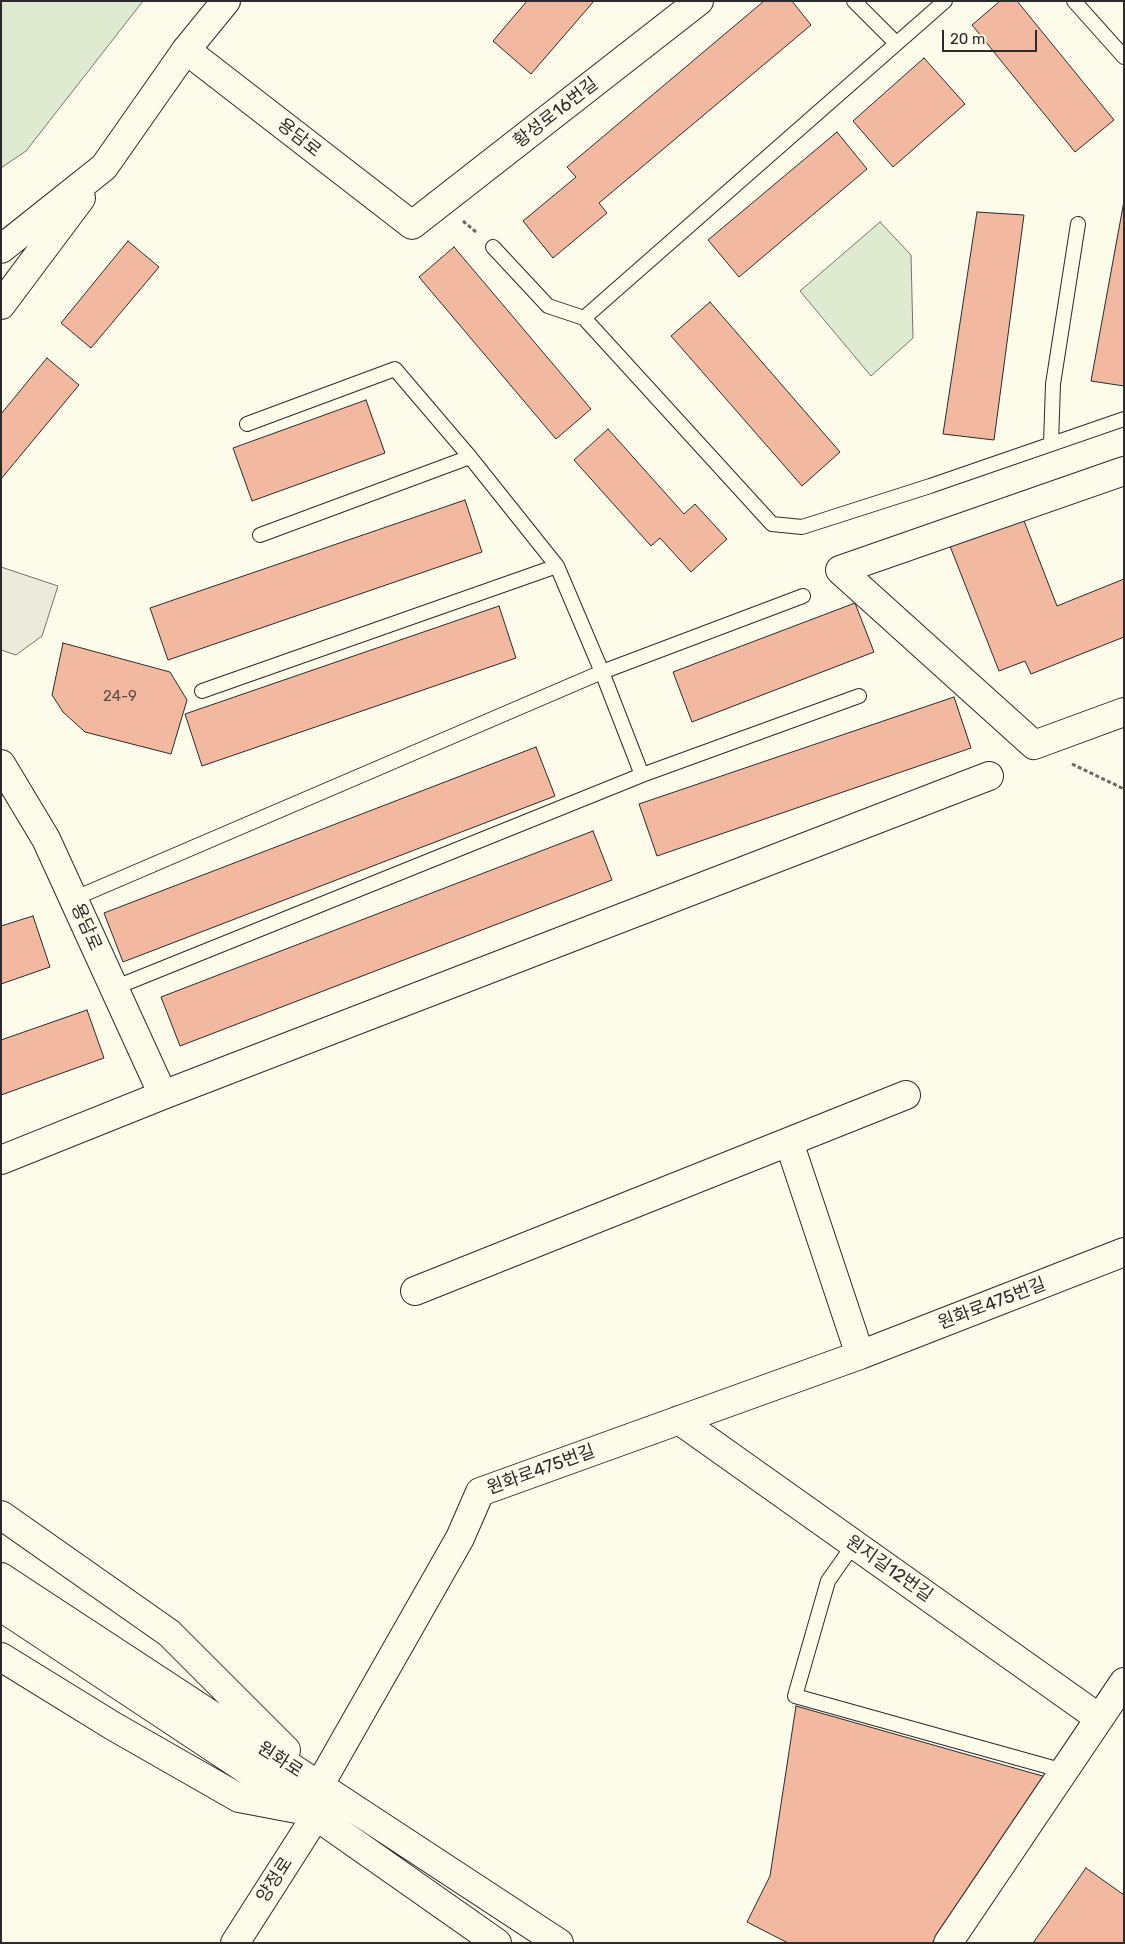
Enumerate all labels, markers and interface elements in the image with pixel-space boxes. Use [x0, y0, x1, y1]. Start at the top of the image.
scale bar [945, 20, 1040, 52]
text: 20 m [950, 30, 985, 48]
street label: 황성로16번길 [509, 73, 603, 153]
street label: 용담로 [273, 114, 325, 162]
house number: 24-9 [103, 688, 137, 706]
street label: 용담로 [66, 900, 106, 954]
street label: 원화로475번길 [935, 1274, 1049, 1334]
street label: 원화로475번길 [484, 1440, 598, 1500]
street label: 원지길12번길 [841, 1531, 937, 1607]
street label: 원화로 [253, 1737, 307, 1783]
street label: 양정로 [252, 1853, 298, 1907]

